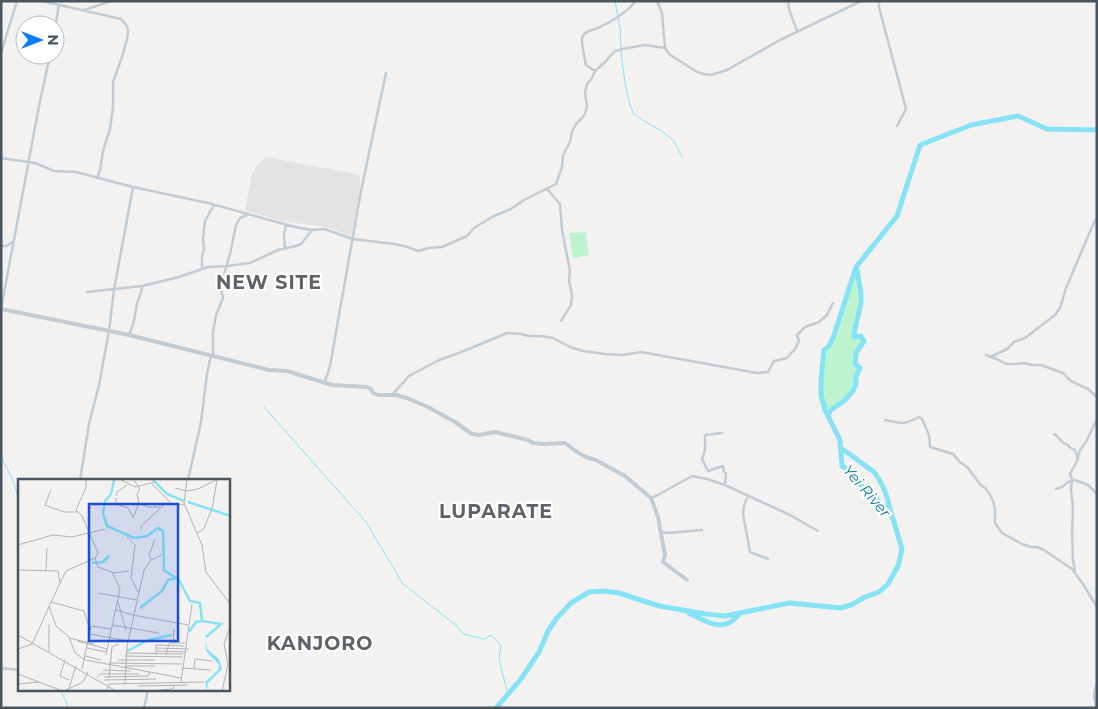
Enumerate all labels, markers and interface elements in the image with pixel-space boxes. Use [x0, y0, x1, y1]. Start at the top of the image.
north arrow [15, 15, 65, 65]
text: N [44, 34, 62, 46]
district label: NEW SITE [216, 271, 322, 294]
water label: Yei River [839, 461, 896, 522]
inset map [18, 479, 230, 692]
district label: LUPARATE [439, 500, 553, 523]
district label: KANJORO [267, 632, 373, 655]

